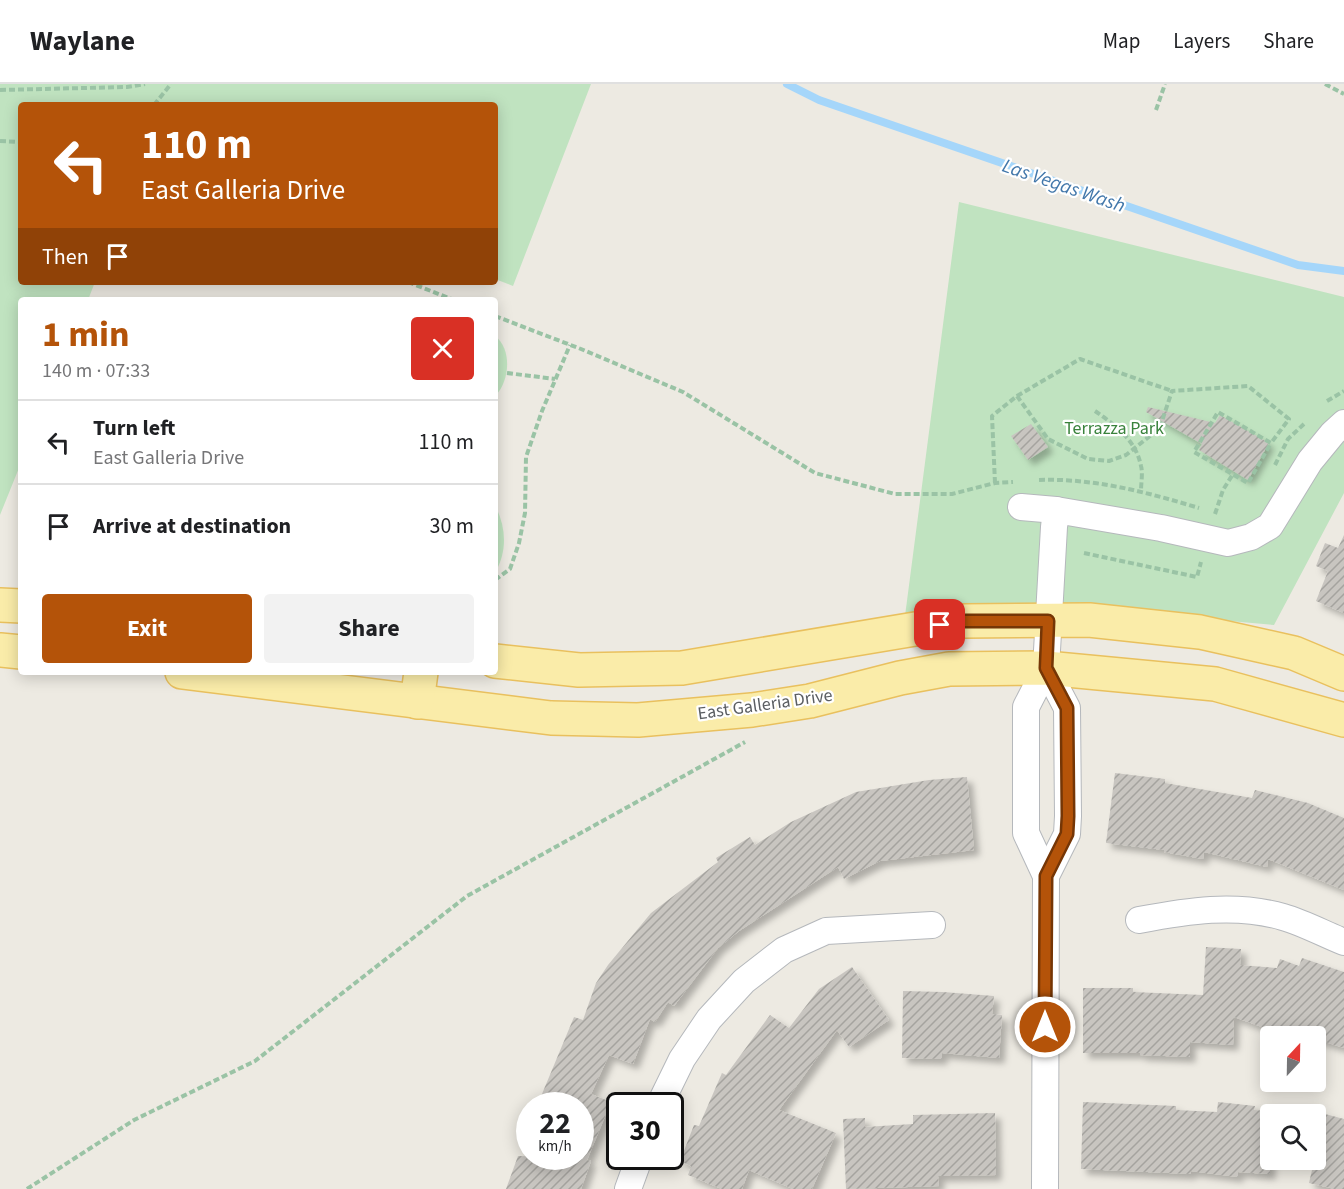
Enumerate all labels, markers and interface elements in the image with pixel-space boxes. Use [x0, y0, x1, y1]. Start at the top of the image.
text: Waylane [30, 21, 135, 61]
text: Map [1103, 26, 1140, 56]
text: Layers [1173, 26, 1230, 56]
text: Share [1263, 26, 1314, 56]
text: 110 m [141, 115, 252, 175]
icon: left [42, 126, 120, 204]
water label: Las Vegas Wash [998, 152, 1129, 220]
text: East Galleria Drive [141, 171, 345, 210]
icon: arrive [101, 240, 134, 273]
text: Then [42, 241, 89, 273]
text: 1 min [42, 309, 130, 360]
button: close [411, 317, 474, 380]
text: 140 m · 07:33 [42, 357, 150, 385]
text: Turn left [93, 412, 175, 444]
park label: Terrazza Park [1064, 416, 1164, 441]
icon: left [42, 426, 75, 459]
text: 110 m [419, 426, 474, 458]
text: East Galleria Drive [93, 444, 244, 472]
icon: arrive [42, 510, 75, 543]
text: Arrive at destination [93, 510, 291, 542]
text: 30 m [429, 510, 474, 542]
button: Exit [42, 594, 252, 663]
button: Share [264, 594, 474, 663]
pin [914, 599, 965, 650]
icon: arrive [923, 608, 956, 641]
street label: East Galleria Drive [696, 683, 834, 726]
position arrow [1013, 995, 1077, 1059]
north arrow [1260, 1026, 1326, 1092]
map controls [1260, 1026, 1326, 1170]
speed limit sign: 30 [606, 1092, 684, 1170]
text: 22 [539, 1102, 571, 1145]
button: search [1260, 1104, 1326, 1170]
text: km/h [538, 1136, 572, 1157]

